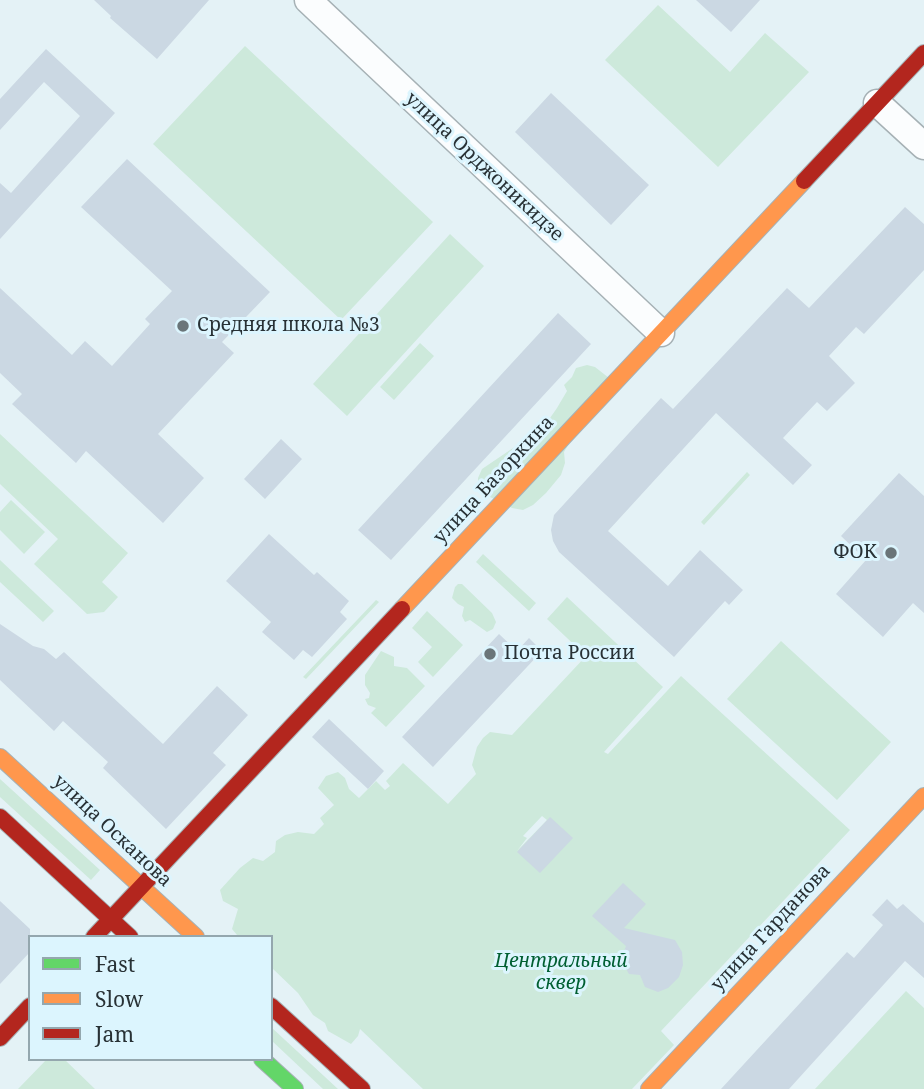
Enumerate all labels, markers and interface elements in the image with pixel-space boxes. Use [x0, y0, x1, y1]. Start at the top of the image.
street label: улица Орджоникидзе [400, 88, 568, 246]
place label: Средняя школа №3 [197, 315, 380, 337]
marker: Средняя школа №3 [175, 318, 191, 334]
street label: улица Базоркина [429, 411, 559, 549]
place label: ФОК [833, 542, 877, 564]
marker: ФОК [883, 545, 899, 561]
place label: Почта России [504, 643, 635, 665]
marker: Почта России [482, 646, 498, 662]
street label: улица Осканова [48, 770, 176, 892]
street label: улица Гарданова [706, 860, 836, 996]
legend [28, 935, 273, 1061]
text: Fast [95, 950, 135, 978]
park label: Центральный сквер [495, 951, 627, 995]
text: Slow [95, 985, 143, 1013]
text: Jam [95, 1020, 134, 1048]

